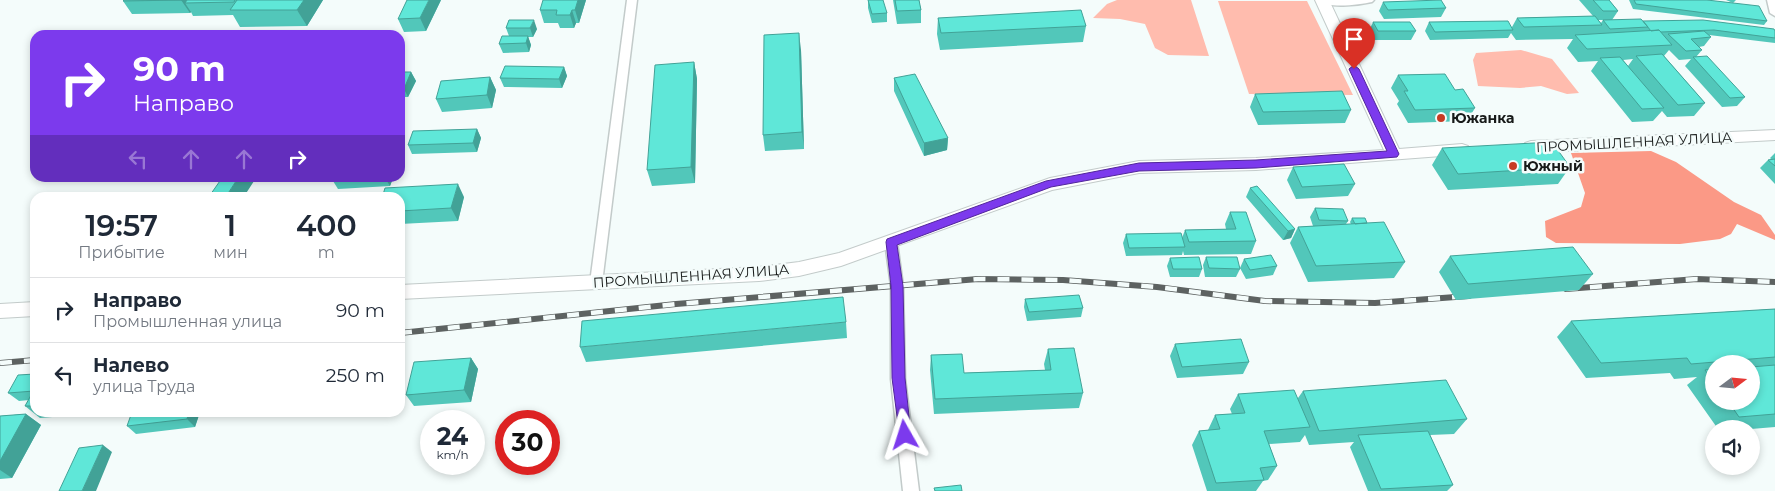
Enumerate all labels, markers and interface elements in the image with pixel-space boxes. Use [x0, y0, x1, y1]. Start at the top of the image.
pin [1333, 18, 1375, 69]
icon: arrive [1340, 25, 1368, 53]
text: 90 m [133, 47, 226, 90]
icon: right [50, 50, 115, 115]
text: Направо [133, 90, 234, 117]
place label: Южанка [1451, 109, 1515, 127]
marker: Южанка [1435, 112, 1447, 124]
street label: ПРОМЫШЛЕННАЯ УЛИЦА [1535, 128, 1733, 156]
icon: left [124, 145, 152, 173]
icon: ahead [177, 145, 205, 173]
icon: ahead [230, 145, 258, 173]
icon: right [283, 145, 311, 173]
place label: Южный [1523, 157, 1583, 175]
marker: Южный [1507, 160, 1519, 172]
text: 19:57 [85, 207, 158, 244]
text: 1 [225, 207, 236, 244]
text: 400 [296, 207, 357, 244]
text: Прибытие [78, 243, 165, 262]
text: мин [213, 243, 248, 262]
text: m [318, 243, 335, 262]
street label: ПРОМЫШЛЕННАЯ УЛИЦА [592, 260, 790, 292]
text: Направо [93, 289, 182, 312]
icon: right [50, 296, 78, 324]
text: 90 m [336, 299, 385, 322]
text: Промышленная улица [93, 312, 282, 331]
text: Налево [93, 354, 169, 377]
north arrow [1705, 355, 1760, 410]
map controls [1705, 355, 1760, 475]
icon: left [50, 361, 78, 389]
text: 250 m [326, 364, 385, 387]
text: улица Труда [93, 377, 195, 396]
position arrow [878, 408, 930, 460]
speed limit sign: 30 [495, 410, 560, 475]
button: sound [1705, 420, 1760, 475]
text: 24 [437, 421, 468, 451]
text: km/h [436, 447, 469, 462]

